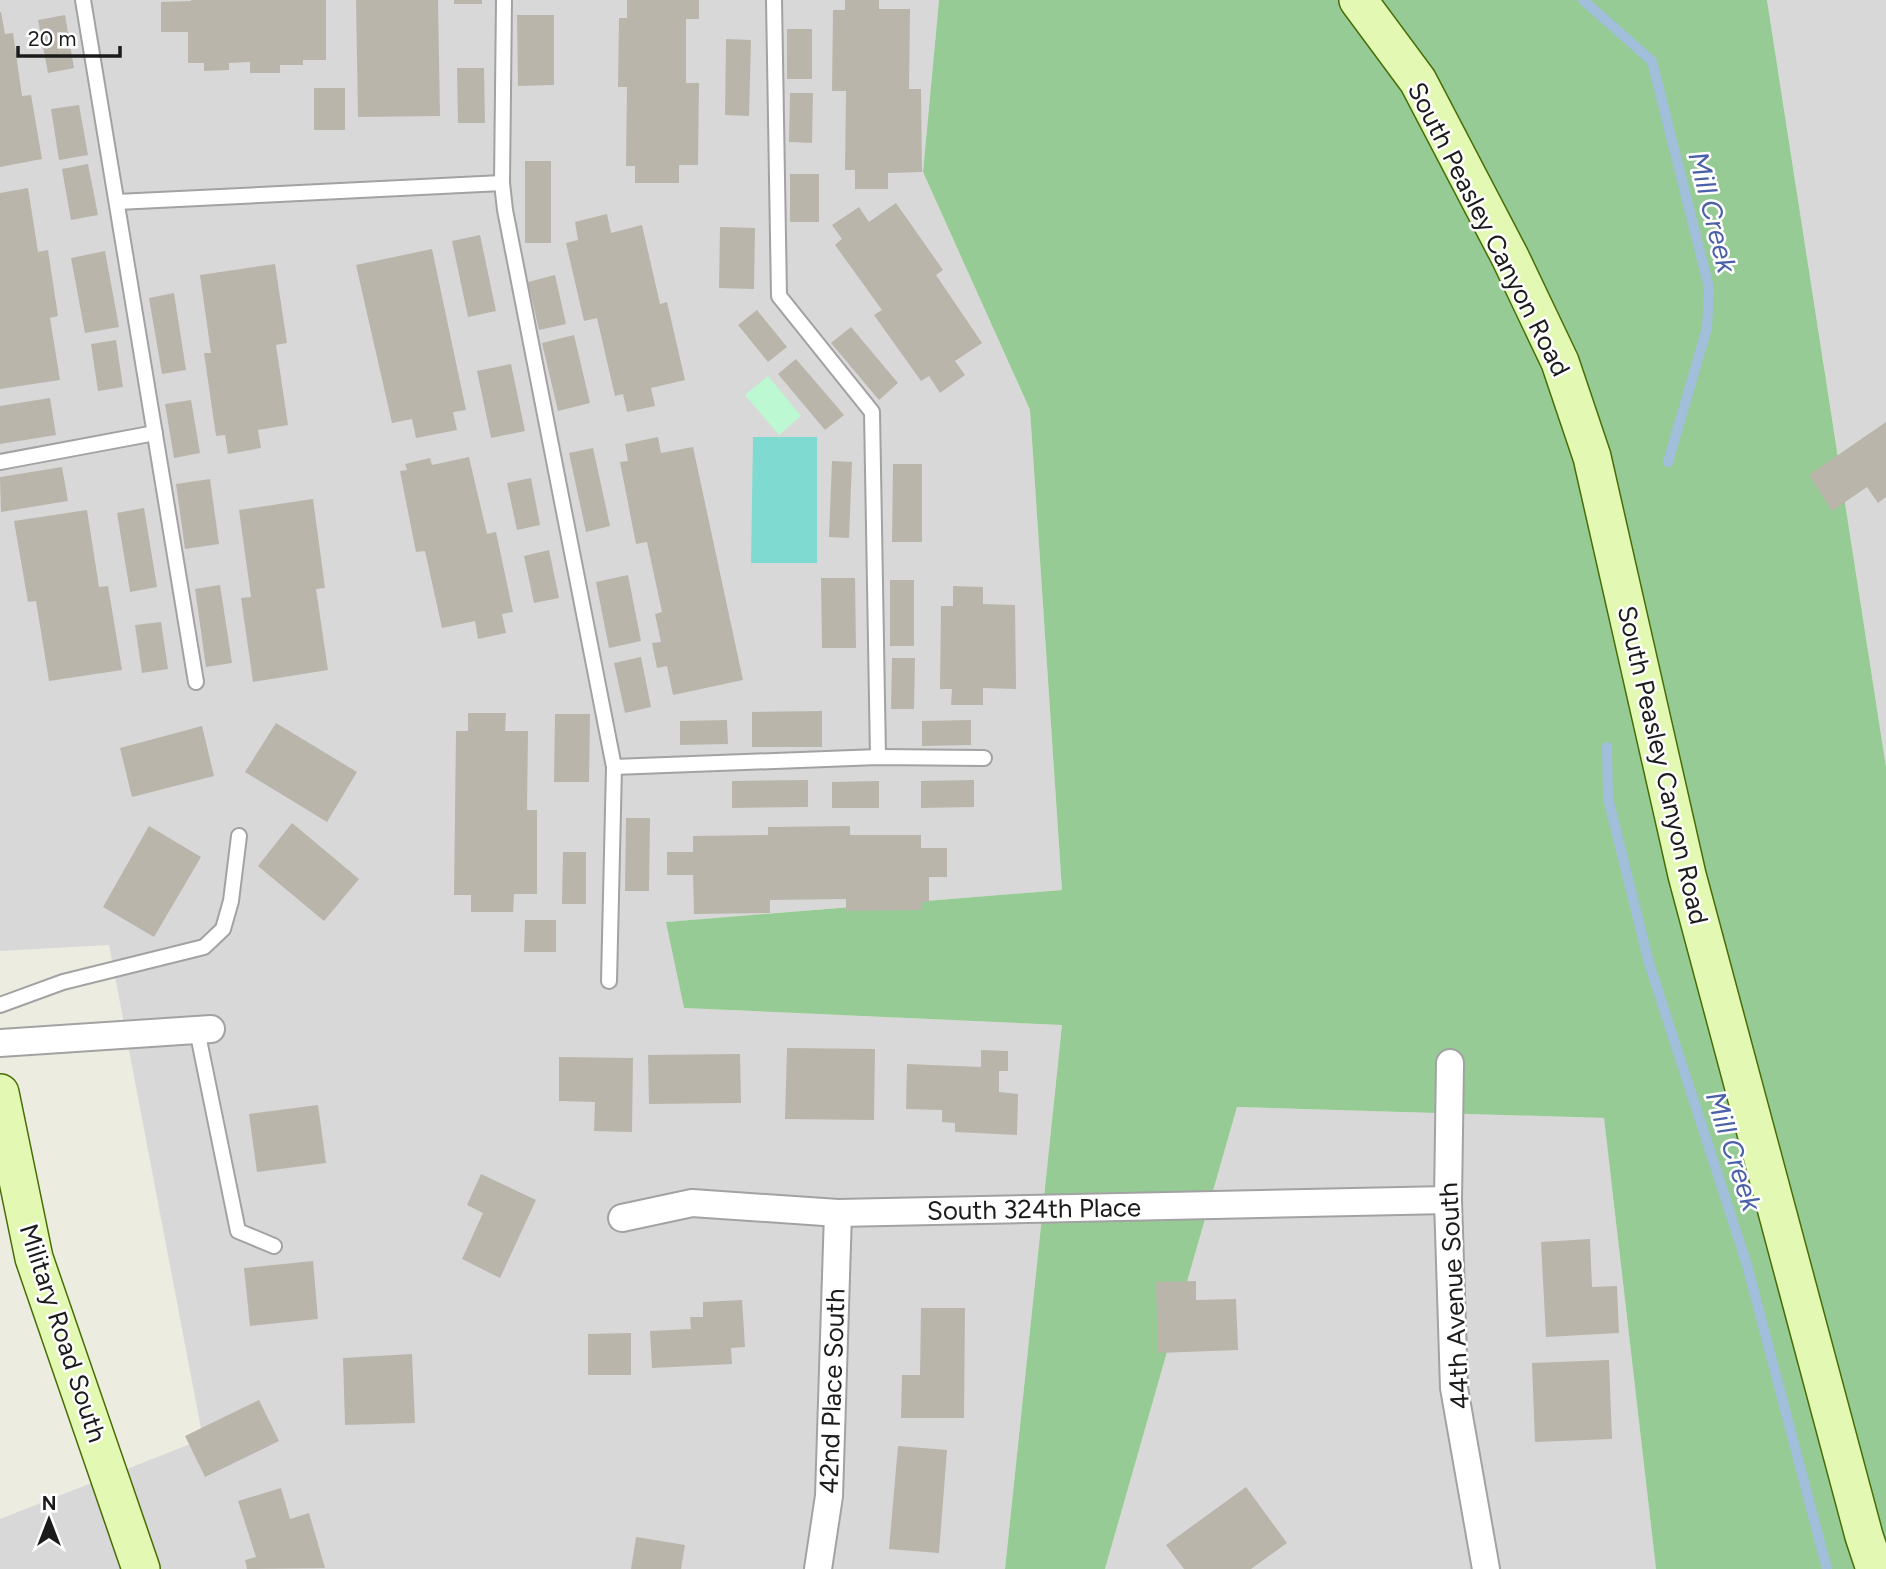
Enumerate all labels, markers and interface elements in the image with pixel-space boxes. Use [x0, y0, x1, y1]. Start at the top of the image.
scale bar [18, 14, 119, 58]
text: 20 m [28, 26, 76, 51]
street label: South Peasley Canyon Road [1401, 77, 1577, 381]
water label: Mill Creek [1682, 148, 1745, 277]
street label: South Peasley Canyon Road [1611, 603, 1715, 927]
water label: Mill Creek [1699, 1087, 1770, 1216]
street label: 44th Avenue South [1432, 1182, 1476, 1410]
street label: South 324th Place [927, 1191, 1141, 1227]
street label: Military Road South [13, 1220, 113, 1446]
street label: 42nd Place South [812, 1288, 852, 1494]
north arrow [14, 1485, 84, 1555]
text: N [42, 1492, 56, 1515]

